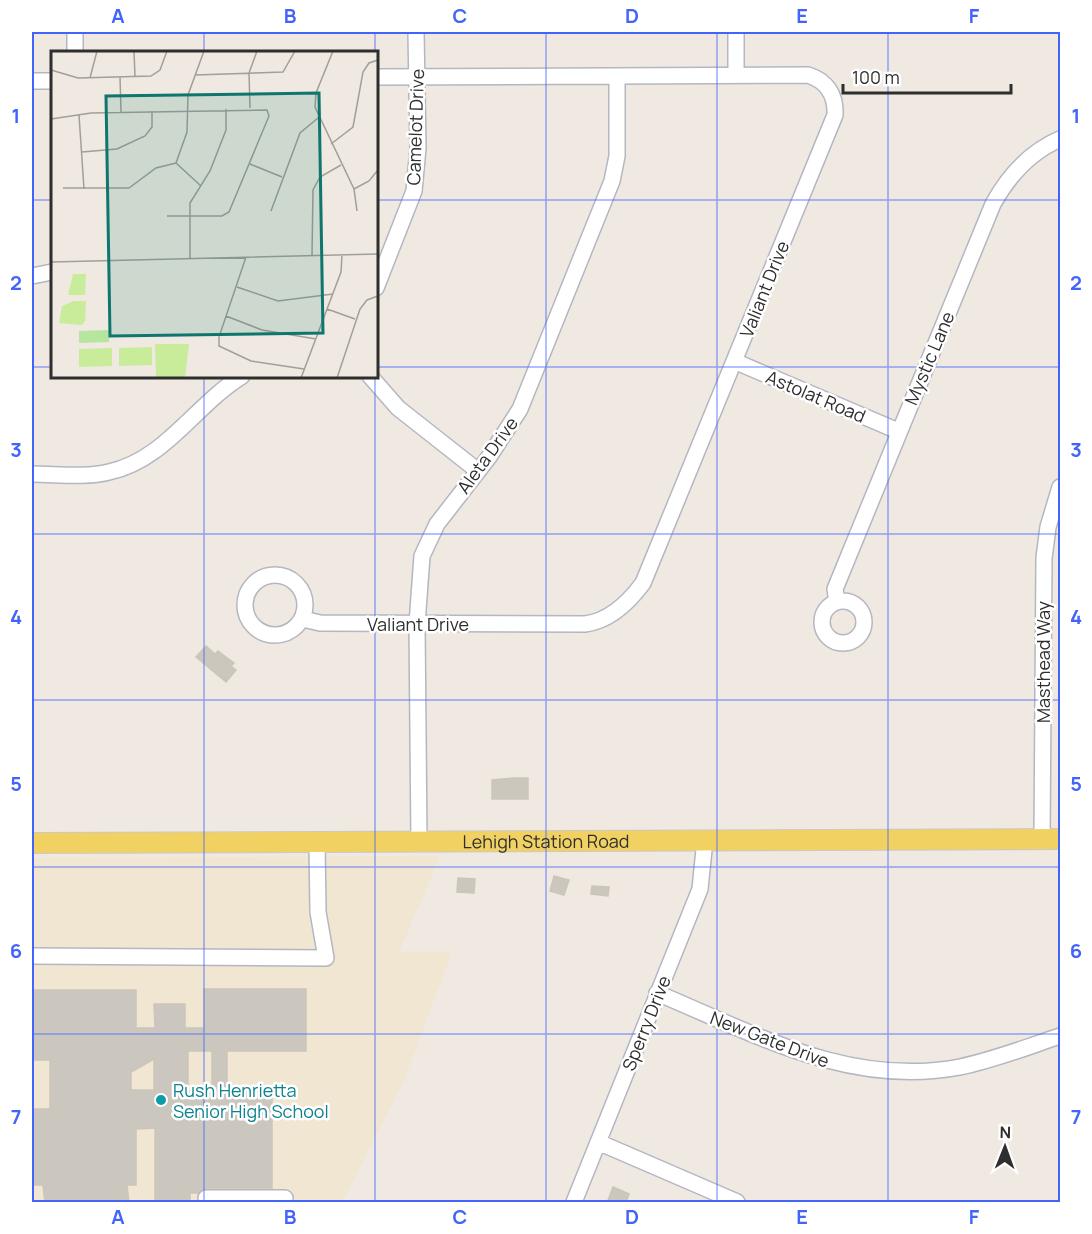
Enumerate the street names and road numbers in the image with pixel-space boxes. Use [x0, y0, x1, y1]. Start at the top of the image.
street label: Camelot Drive [401, 68, 429, 186]
street label: Valiant Drive [734, 237, 794, 341]
street label: Mystic Lane [899, 308, 959, 408]
street label: Astolat Road [763, 364, 869, 428]
street label: Aleta Drive [451, 412, 523, 498]
street label: Masthead Way [1031, 600, 1055, 723]
street label: Valiant Drive [367, 612, 469, 636]
street label: Lehigh Station Road [462, 829, 630, 853]
street label: Sperry Drive [616, 972, 676, 1074]
street label: New Gate Drive [707, 1005, 833, 1073]

